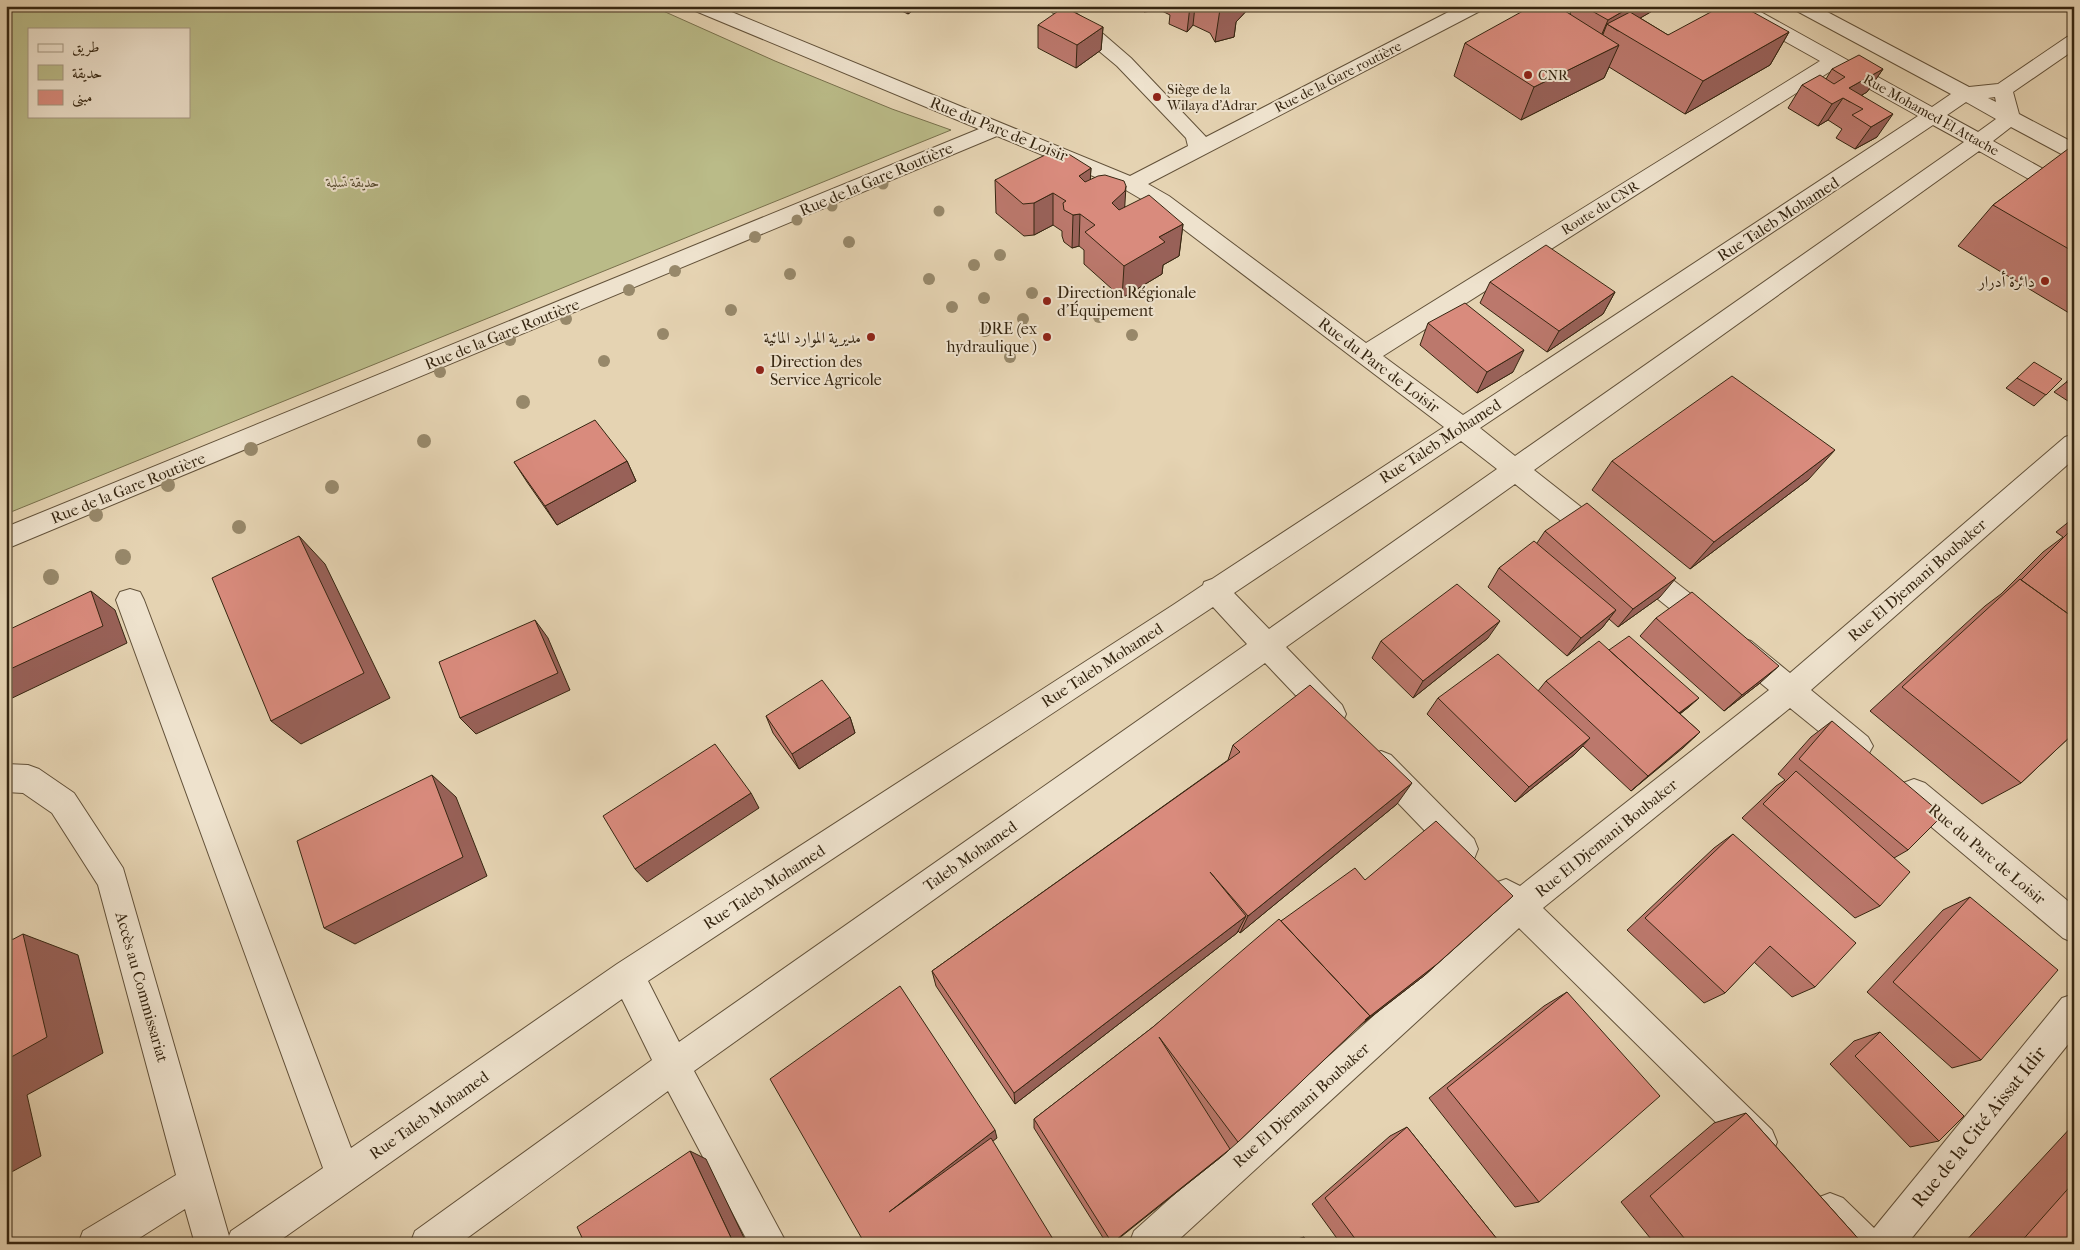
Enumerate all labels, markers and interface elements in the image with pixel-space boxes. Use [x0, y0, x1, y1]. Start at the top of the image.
legend [28, 28, 190, 118]
text: طريق [72, 38, 99, 57]
street label: Rue de la Gare routière [1272, 38, 1404, 116]
text: حديقة [72, 64, 102, 82]
place label: CNR [1538, 67, 1569, 84]
marker: CNR [1522, 69, 1534, 81]
street label: Rue Mohamed El Attache [1860, 71, 2002, 159]
place label: Siège de la Wilaya d'Adrar [1166, 81, 1257, 114]
text: مبنى [72, 88, 92, 108]
marker: Siège de la Wilaya d'Adrar [1151, 91, 1163, 103]
street label: Rue du Parc de Loisir [927, 93, 1071, 165]
street label: Rue de la Gare Routière [796, 138, 956, 220]
street label: Rue Taleb Mohamed [1714, 172, 1843, 265]
park label: حديقة تسلية [325, 174, 379, 191]
street label: Route du CNR [1558, 177, 1643, 239]
place label: دائرة أدرار [1976, 270, 2035, 291]
marker: دائرة أدرار [2039, 275, 2051, 287]
place label: Direction Régionale d'Équipement [1057, 283, 1196, 320]
street label: Rue de la Gare Routière [422, 294, 582, 374]
marker: Direction Régionale d'Équipement [1041, 295, 1053, 307]
street label: Rue du Parc de Loisir [1315, 313, 1444, 417]
place label: DRE (ex hydraulique ) [947, 319, 1038, 356]
place label: مديرية الموارد المائية [764, 328, 861, 348]
marker: مديرية الموارد المائية [865, 331, 877, 343]
marker: DRE (ex hydraulique ) [1041, 331, 1053, 343]
place label: Direction des Service Agricole [770, 352, 882, 389]
marker: Direction des Service Agricole [754, 364, 766, 376]
street label: Rue Taleb Mohamed [1376, 394, 1505, 487]
street label: Rue de la Gare Routière [48, 448, 208, 528]
street label: Rue El Djemani Boubaker [1844, 514, 1990, 645]
street label: Rue Taleb Mohamed [1038, 618, 1167, 711]
street label: Rue El Djemani Boubaker [1531, 775, 1681, 901]
street label: Rue du Parc de Loisir [1925, 800, 2050, 909]
street label: Taleb Mohamed [920, 817, 1021, 895]
street label: Rue Taleb Mohamed [700, 840, 829, 933]
street label: Accès au Commissariat [111, 909, 173, 1065]
street label: Rue El Djemani Boubaker [1229, 1038, 1373, 1171]
street label: Rue de la Cité Aissat Idir [1907, 1041, 2051, 1212]
street label: Rue Taleb Mohamed [366, 1067, 493, 1163]

